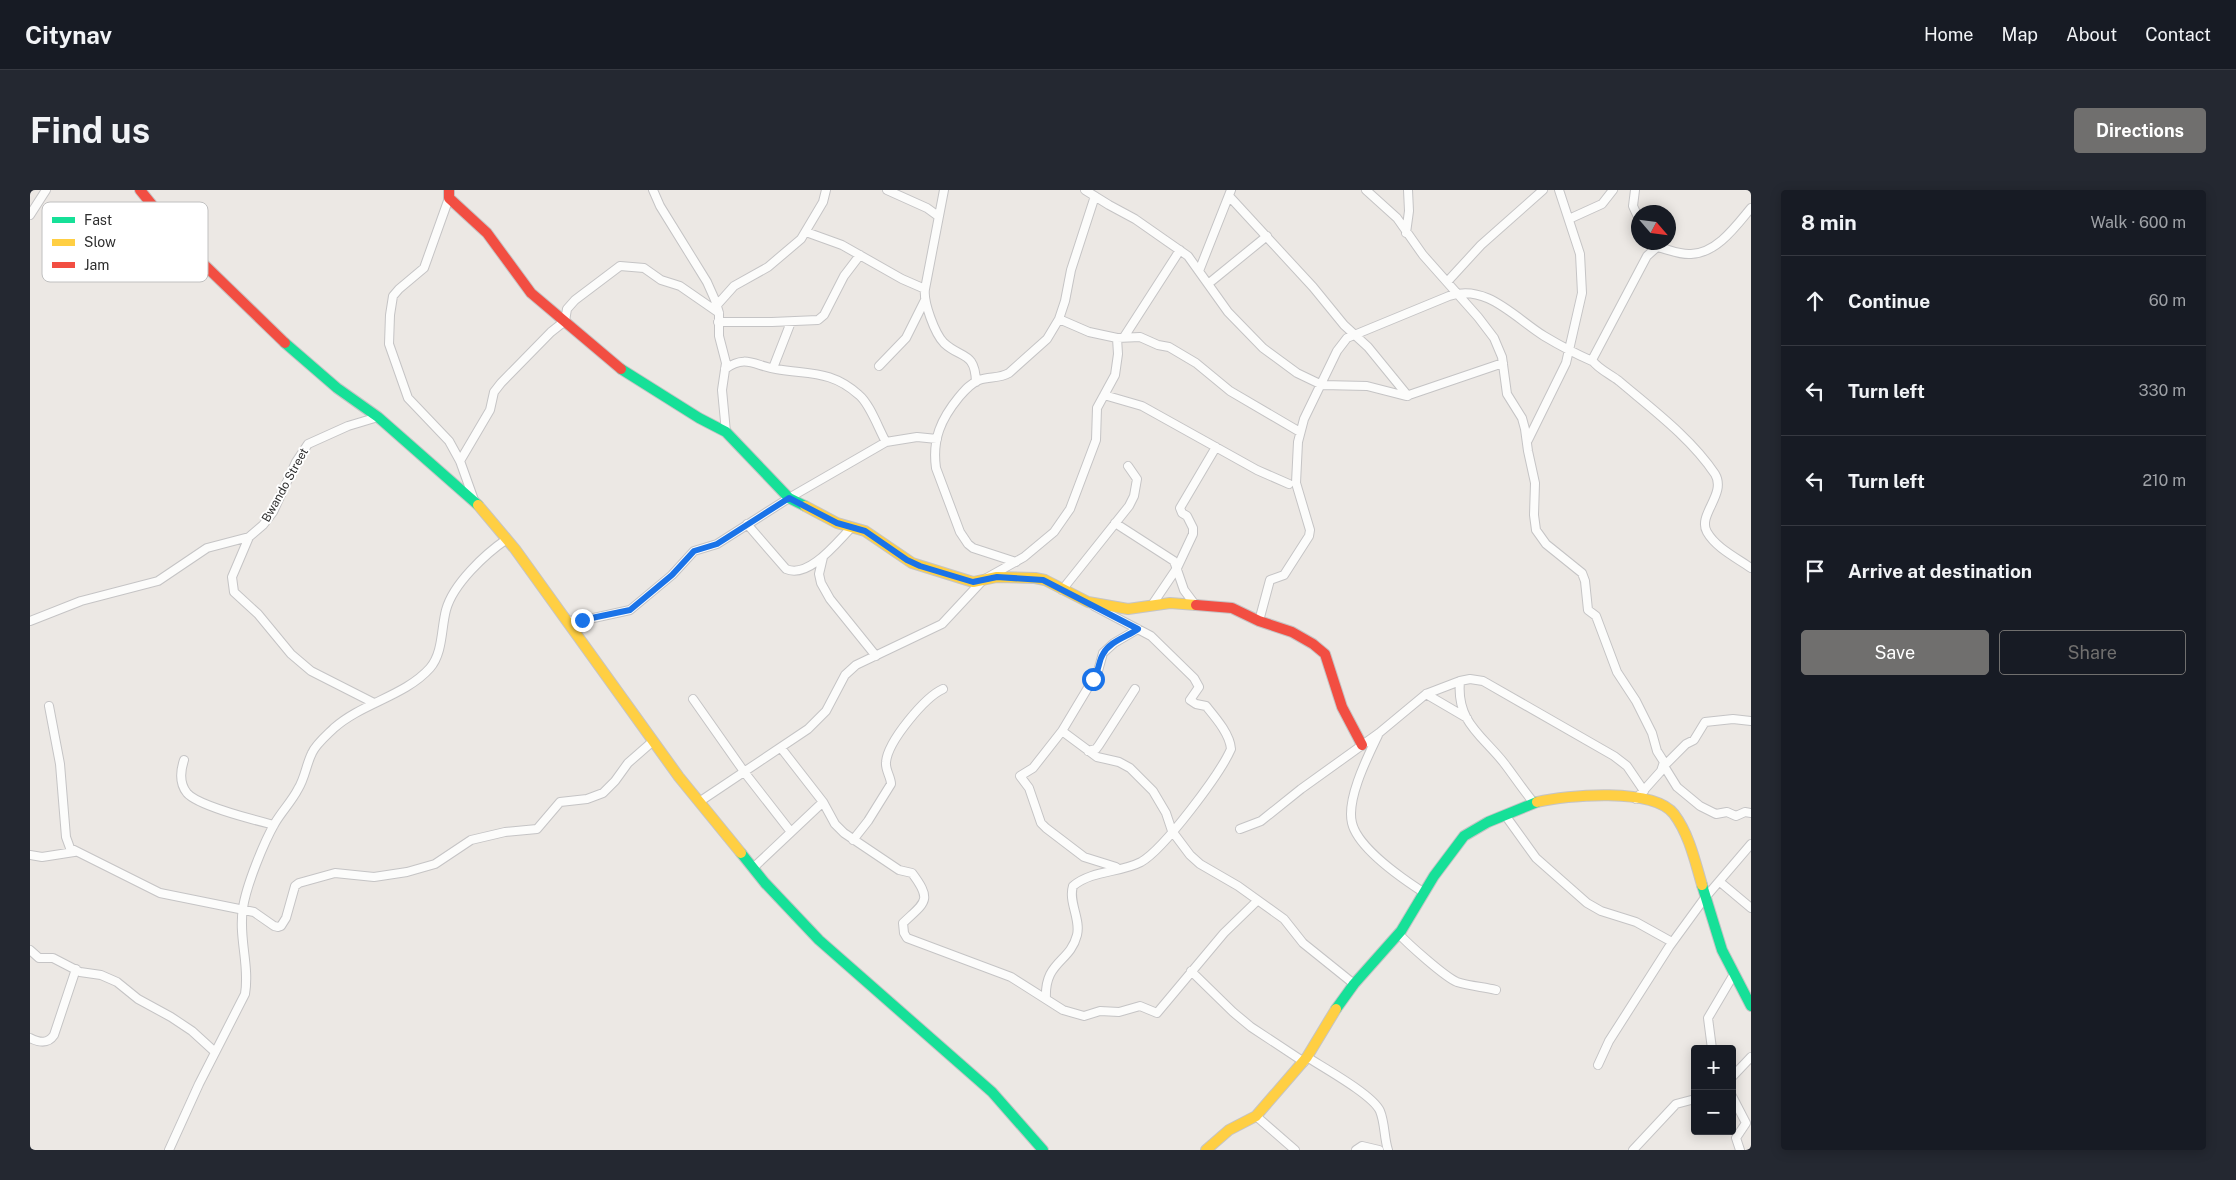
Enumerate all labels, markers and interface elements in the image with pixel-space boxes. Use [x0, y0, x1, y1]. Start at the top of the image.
text: Citynav [25, 21, 112, 49]
text: Home [1924, 24, 1974, 45]
text: Map [2002, 24, 2038, 45]
text: About [2066, 24, 2117, 45]
text: Contact [2145, 24, 2211, 45]
button: Directions [2074, 108, 2206, 153]
text: Find us [30, 110, 150, 151]
legend [42, 202, 208, 282]
north arrow [1631, 205, 1676, 250]
text: 8 min [1801, 210, 1857, 235]
text: Fast [84, 212, 112, 228]
text: Walk · 600 m [2090, 213, 2186, 232]
text: Slow [84, 234, 116, 250]
text: Jam [84, 257, 109, 273]
icon: ahead [1801, 287, 1829, 315]
text: Continue [1848, 290, 1930, 312]
text: 60 m [2149, 291, 2186, 310]
icon: left [1801, 377, 1829, 405]
text: Turn left [1848, 380, 1925, 402]
text: 330 m [2139, 381, 2186, 400]
street label: Bwando Street [259, 445, 311, 525]
icon: left [1801, 467, 1829, 495]
text: Turn left [1848, 470, 1925, 492]
text: 210 m [2142, 471, 2186, 490]
icon: arrive [1801, 557, 1829, 585]
text: Arrive at destination [1848, 560, 2032, 582]
route end [571, 609, 594, 632]
button: Save [1801, 630, 1989, 675]
button: Share [1999, 630, 2186, 675]
route start [1082, 668, 1105, 691]
map controls [1691, 1045, 1736, 1135]
button: + [1691, 1045, 1736, 1090]
button: − [1691, 1090, 1736, 1135]

